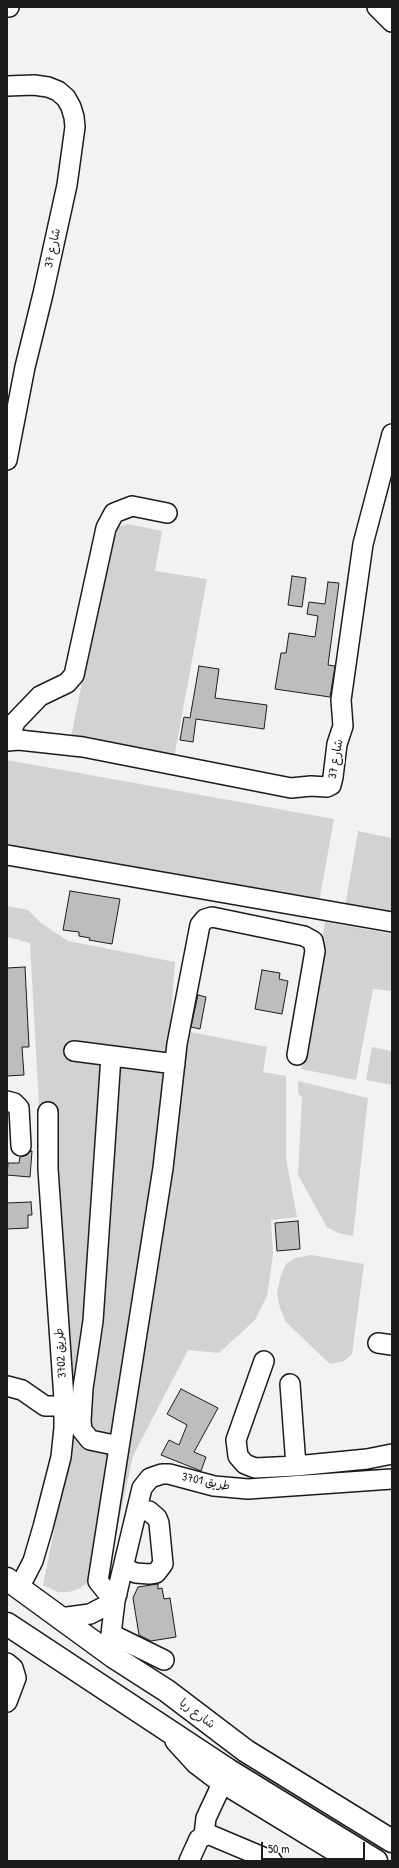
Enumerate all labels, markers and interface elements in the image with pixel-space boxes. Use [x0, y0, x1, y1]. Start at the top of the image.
street label: شارع 37 [42, 227, 64, 269]
street label: شارع 37 [325, 738, 347, 780]
street label: طريق 3702 [52, 1327, 70, 1379]
street label: طريق 3701 [181, 1470, 231, 1494]
street label: شارع ريا [176, 1696, 218, 1732]
scale bar [263, 1834, 367, 1860]
text: 50 m [268, 1840, 289, 1857]

